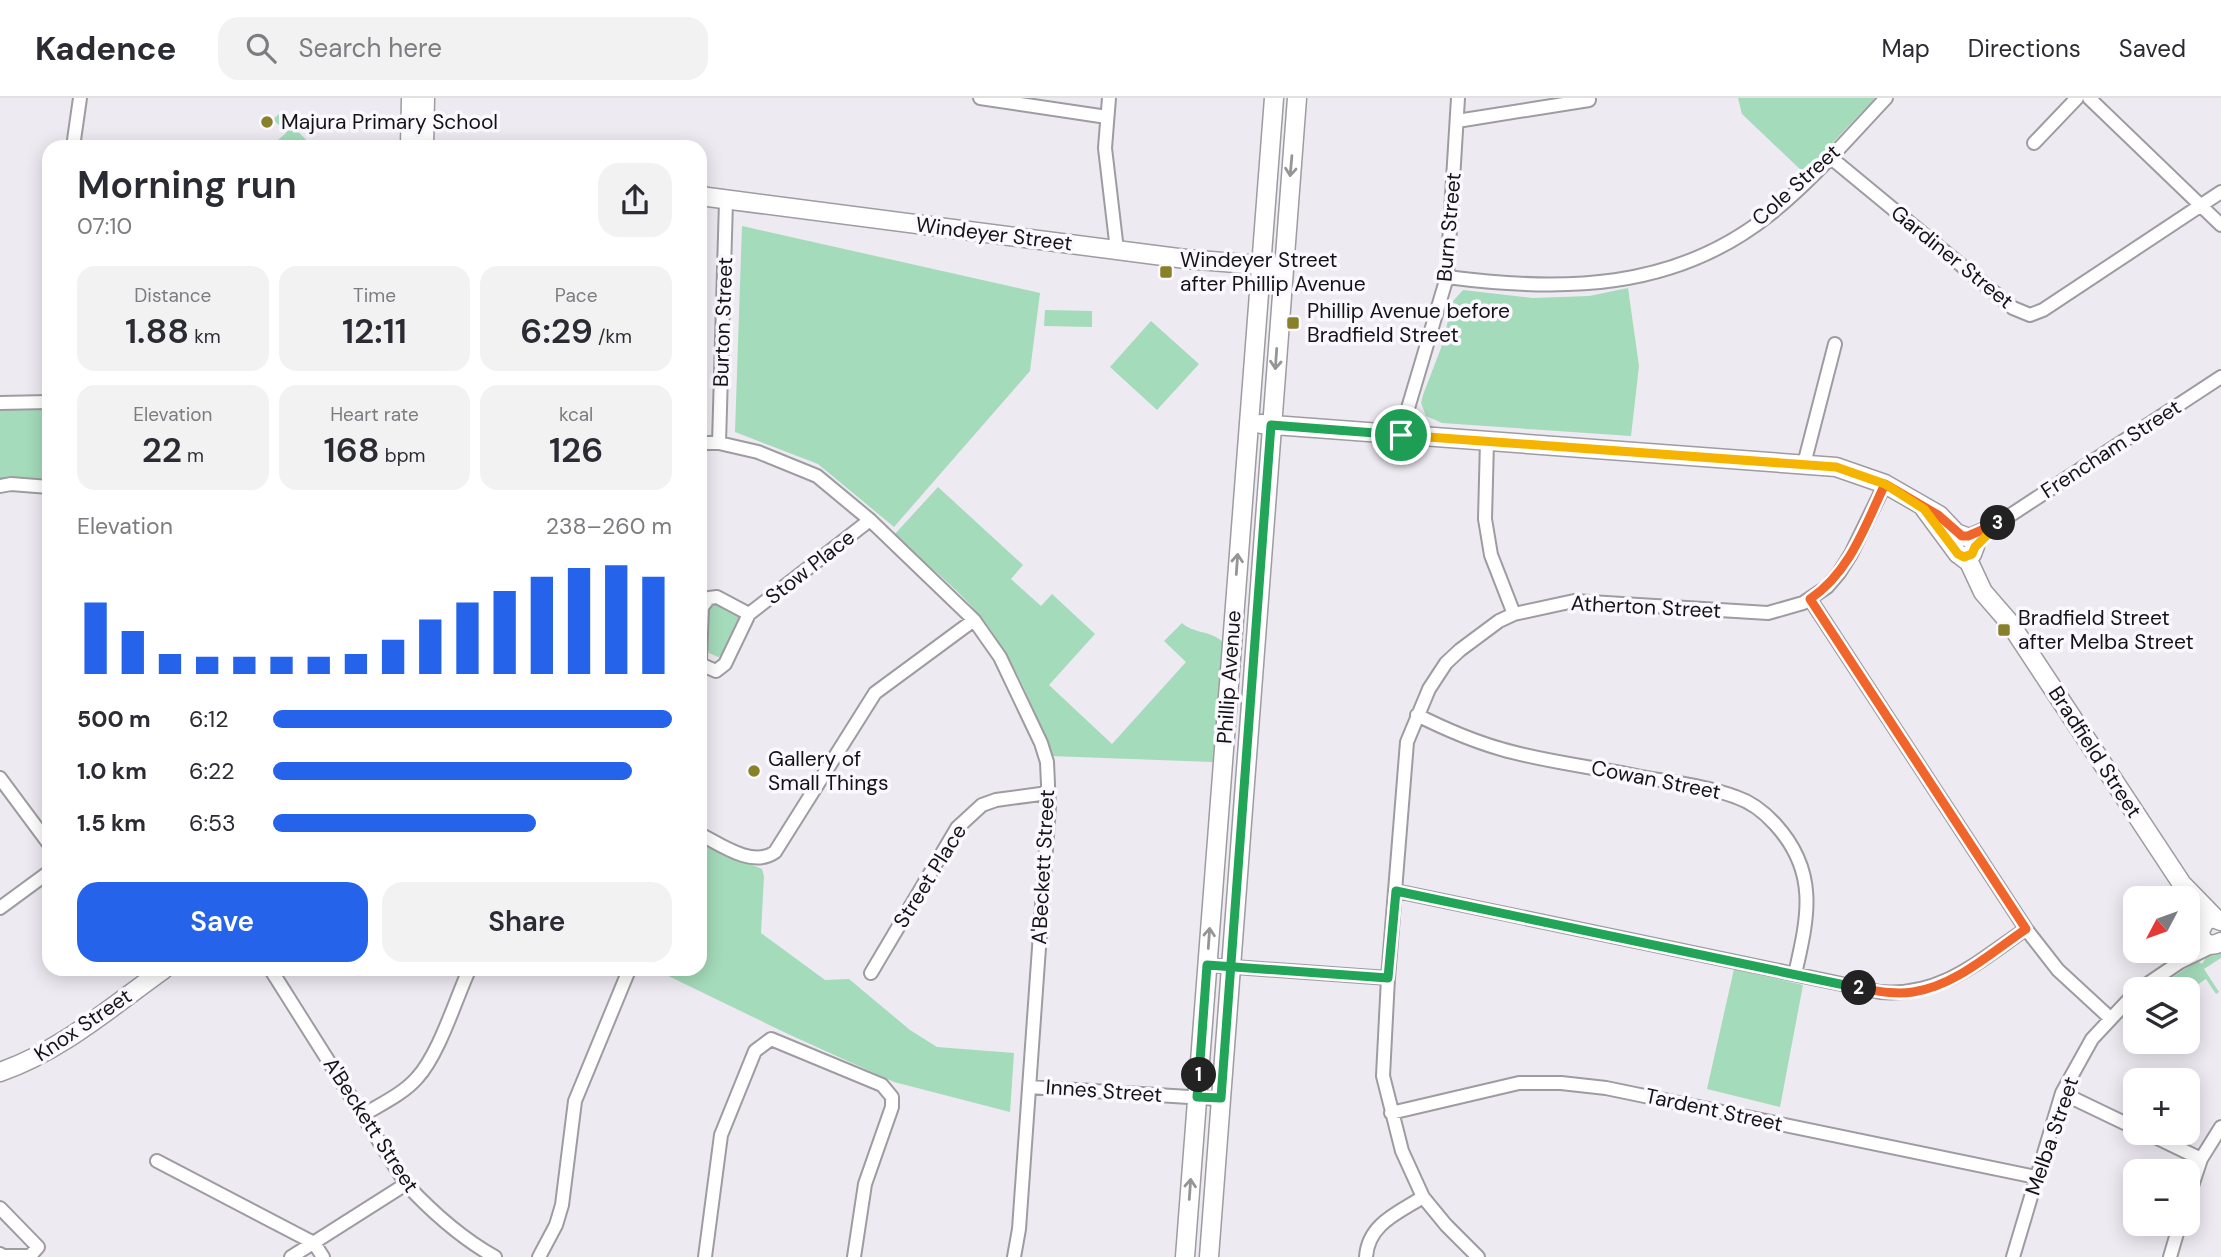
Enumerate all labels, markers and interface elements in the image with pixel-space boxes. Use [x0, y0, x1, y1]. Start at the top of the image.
search box [218, 17, 708, 80]
text: Kadence [35, 27, 176, 70]
icon: search [242, 29, 280, 67]
text: Search here [298, 31, 442, 65]
text: Map [1882, 33, 1930, 64]
text: Directions [1968, 33, 2081, 64]
text: Saved [2119, 33, 2186, 64]
place label: Majura Primary School [281, 108, 498, 136]
marker: Majura Primary School [259, 114, 275, 130]
street label: Cole Street [1746, 138, 1846, 232]
one-way arrow [1284, 154, 1297, 177]
text: Morning run [77, 160, 297, 210]
button: share [598, 163, 672, 237]
street label: Burn Street [1430, 171, 1468, 283]
street label: Gardiner Street [1885, 199, 2019, 315]
text: 07:10 [77, 211, 132, 241]
street label: Windeyer Street [914, 211, 1074, 257]
place label: Windeyer Street after Phillip Avenue [1180, 246, 1366, 298]
street label: Burton Street [707, 257, 739, 387]
marker: Windeyer Street after Phillip Avenue [1158, 264, 1174, 280]
text: Distance [134, 283, 211, 308]
text: Time [353, 283, 396, 308]
text: Pace [555, 283, 597, 308]
place label: Phillip Avenue before Bradfield Street [1307, 297, 1510, 349]
text: 1.88 [125, 308, 189, 354]
text: 12:11 [342, 308, 407, 354]
text: 6:29 [520, 308, 593, 354]
marker: Phillip Avenue before Bradfield Street [1285, 315, 1301, 331]
text: km [189, 324, 221, 349]
text: /km [593, 324, 632, 349]
one-way arrow [1269, 347, 1282, 370]
street label: Frencham Street [2035, 393, 2187, 505]
text: Elevation [133, 402, 212, 427]
text: Heart rate [330, 402, 419, 427]
text: kcal [559, 402, 593, 427]
pin [1371, 405, 1431, 465]
icon: arrive [1382, 416, 1420, 454]
text: 22 [142, 427, 182, 473]
text: 168 [323, 427, 380, 473]
text: 126 [549, 427, 603, 473]
text: m [182, 443, 204, 468]
text: bpm [380, 443, 425, 468]
pin: 3 [1980, 506, 2016, 540]
text: 3 [1992, 510, 2003, 535]
text: Elevation [77, 511, 173, 541]
text: 238–260 m [546, 511, 672, 541]
street label: Stow Place [760, 523, 860, 611]
one-way arrow [1231, 553, 1244, 576]
street label: Atherton Street [1570, 589, 1722, 625]
place label: Bradfield Street after Melba Street [2018, 604, 2194, 656]
street label: Phillip Avenue [1210, 609, 1248, 745]
marker: Bradfield Street after Melba Street [1996, 622, 2012, 638]
street label: Bradfield Street [2042, 681, 2148, 823]
text: 500 m [77, 704, 151, 734]
text: 6:12 [189, 704, 229, 734]
place label: Gallery of Small Things [768, 745, 888, 797]
street label: Cowan Street [1589, 754, 1723, 806]
text: 1.0 km [77, 756, 147, 786]
text: 6:22 [189, 756, 235, 786]
marker: Gallery of Small Things [746, 763, 762, 779]
street label: A'Beckett Street [1025, 789, 1061, 945]
text: 1.5 km [77, 808, 146, 838]
text: 6:53 [189, 808, 236, 838]
street label: Street Place [887, 819, 973, 933]
button: Save [77, 882, 368, 962]
button: Share [382, 882, 672, 962]
north arrow [2123, 886, 2200, 962]
map controls [2123, 886, 2200, 1236]
one-way arrow [1203, 927, 1216, 949]
pin: 2 [1842, 970, 1876, 1006]
text: 2 [1853, 975, 1864, 1000]
button: layers [2123, 977, 2200, 1054]
street label: Knox Street [29, 982, 137, 1068]
street label: A'Beckett Street [317, 1052, 425, 1198]
pin: 1 [1182, 1058, 1216, 1093]
text: 1 [1195, 1062, 1202, 1087]
button: + [2123, 1068, 2200, 1145]
street label: Innes Street [1045, 1073, 1163, 1109]
street label: Melba Street [2019, 1073, 2085, 1199]
street label: Tardent Street [1643, 1082, 1785, 1138]
button: − [2123, 1159, 2200, 1236]
one-way arrow [1184, 1178, 1197, 1201]

